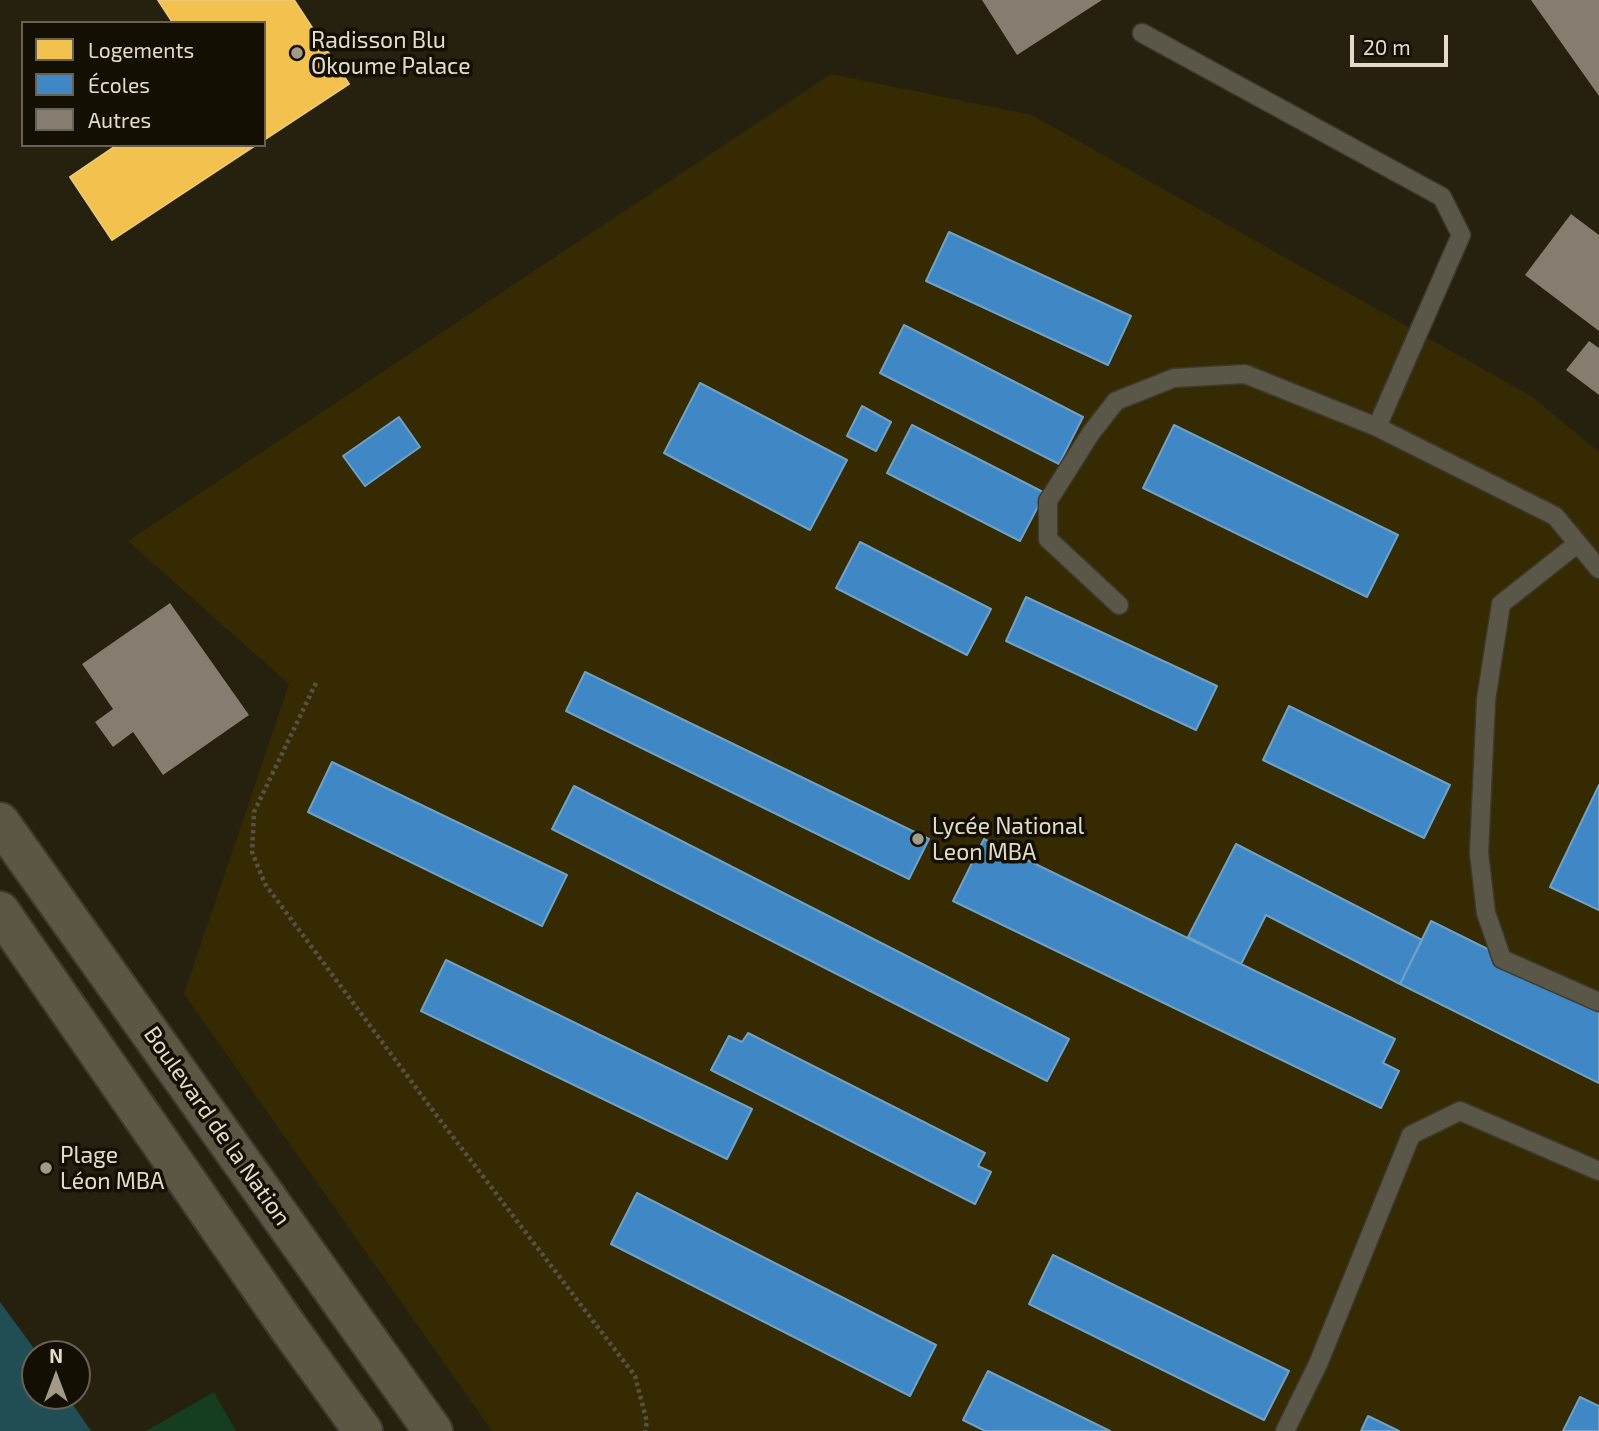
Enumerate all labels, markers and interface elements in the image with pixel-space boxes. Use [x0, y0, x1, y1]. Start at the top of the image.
legend [21, 21, 266, 147]
scale bar [1354, 21, 1452, 65]
place label: Radisson Blu Okoume Palace [311, 26, 471, 80]
text: 20 m [1363, 34, 1411, 59]
text: Logements [88, 37, 194, 62]
marker: Radisson Blu Okoume Palace [289, 45, 305, 61]
text: Écoles [88, 72, 150, 97]
text: Autres [88, 107, 151, 132]
place label: Lycée National Leon MBA [932, 812, 1084, 866]
marker: Lycée National Leon MBA [910, 831, 926, 847]
street label: Boulevard de la Nation [138, 1021, 296, 1231]
place label: Plage Léon MBA [60, 1141, 164, 1195]
marker: Plage Léon MBA [38, 1160, 54, 1176]
north arrow [21, 1340, 91, 1410]
text: N [49, 1344, 63, 1367]

